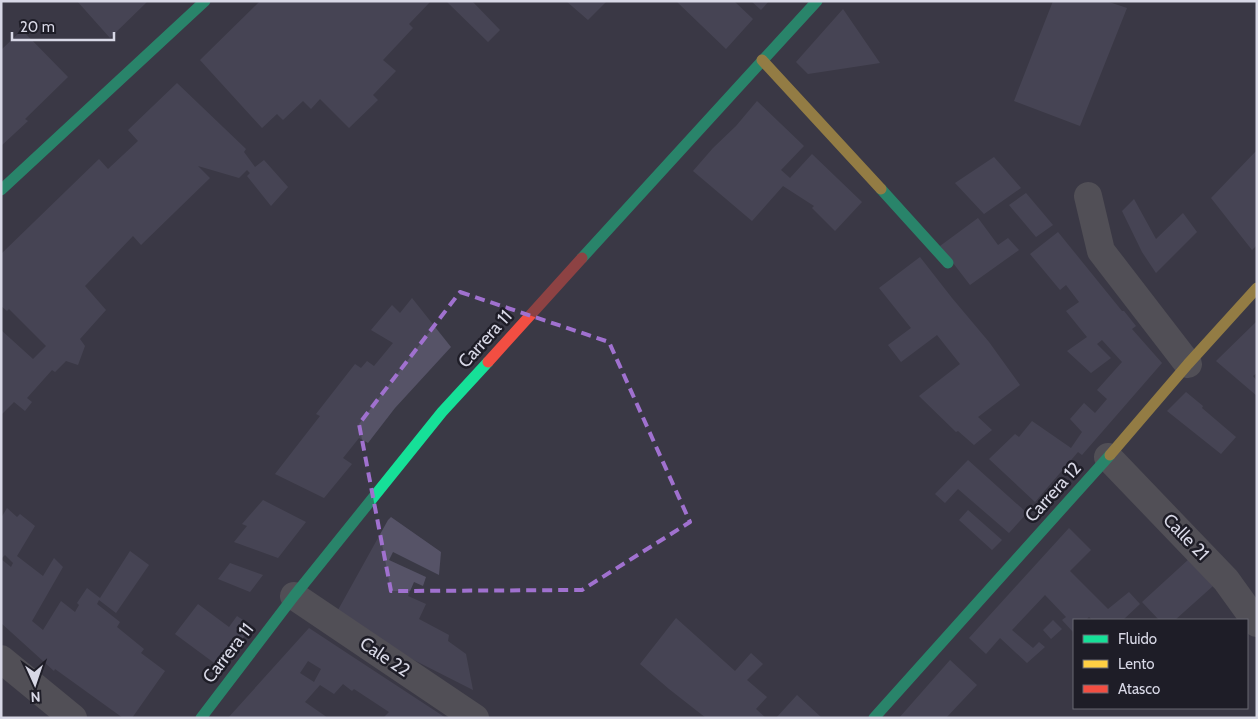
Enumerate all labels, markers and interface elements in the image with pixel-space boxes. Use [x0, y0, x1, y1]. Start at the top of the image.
scale bar [12, 10, 115, 42]
text: 20 m [20, 18, 55, 36]
street label: Carrera 11 [453, 306, 517, 372]
street label: Carrera 12 [1020, 457, 1086, 527]
street label: Calle 21 [1158, 509, 1214, 565]
street label: Carrera 11 [198, 619, 258, 687]
legend [1073, 619, 1248, 709]
text: Fluido [1118, 630, 1157, 648]
street label: Cale 22 [356, 632, 414, 682]
text: Lento [1118, 655, 1155, 673]
north arrow [10, 659, 60, 709]
text: Atasco [1118, 680, 1160, 698]
text: N [30, 688, 41, 706]

